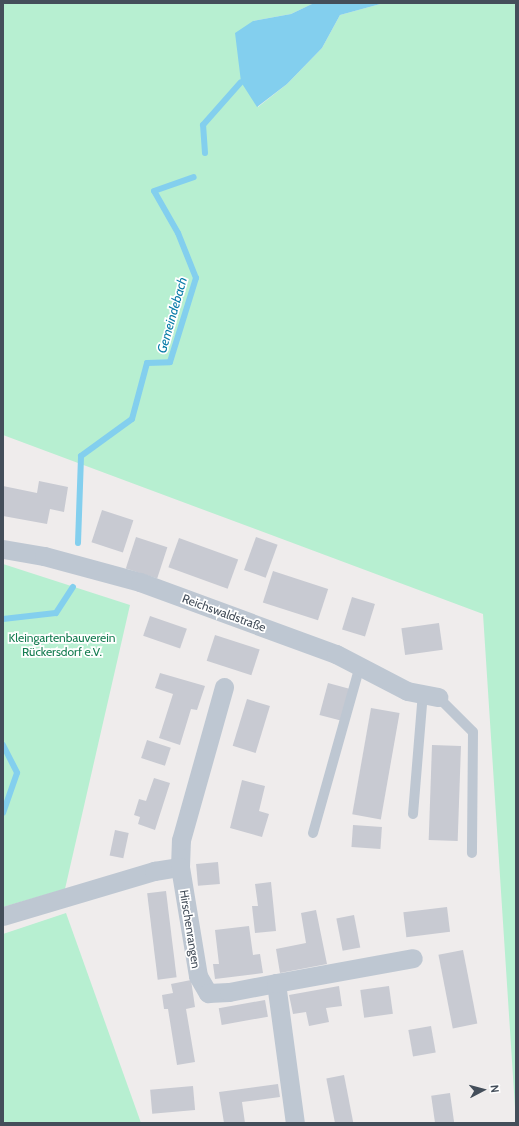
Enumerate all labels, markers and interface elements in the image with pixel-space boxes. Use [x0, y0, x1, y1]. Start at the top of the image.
water label: Gemeindebach [154, 275, 190, 355]
street label: Reichswaldstraße [180, 591, 268, 635]
park label: Kleingartenbauverein Rückersdorf e.V. [8, 631, 116, 659]
street label: Hirschenrangen [177, 889, 203, 969]
north arrow [463, 1070, 503, 1110]
text: N [488, 1084, 502, 1093]

